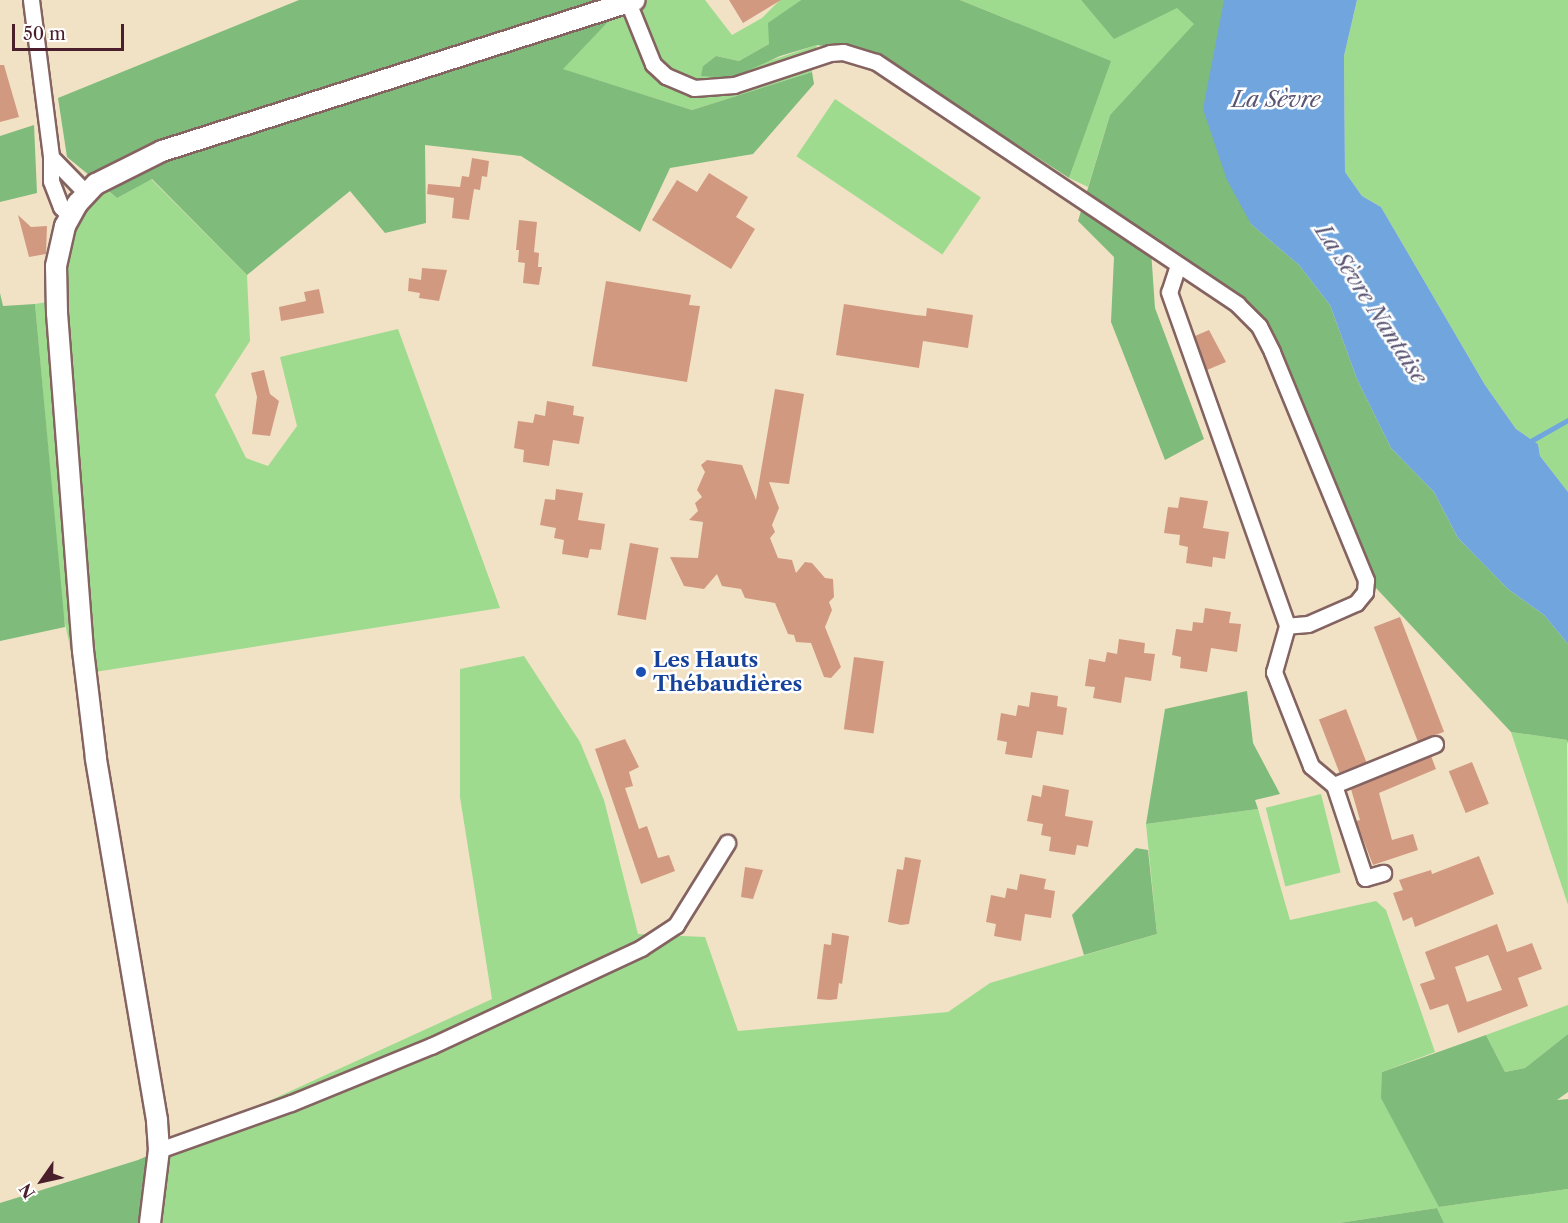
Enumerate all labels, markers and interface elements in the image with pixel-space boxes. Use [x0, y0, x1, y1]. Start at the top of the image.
scale bar [15, 12, 128, 50]
text: 50 m [23, 23, 66, 45]
water label: La Sèvre [1232, 87, 1320, 113]
water label: La Sèvre Nantaise [1310, 219, 1432, 389]
place label: Les Hauts Thébaudières [653, 647, 802, 697]
marker: Les Hauts Thébaudières [634, 665, 648, 679]
north arrow [12, 1151, 72, 1211]
text: N [15, 1180, 39, 1202]

